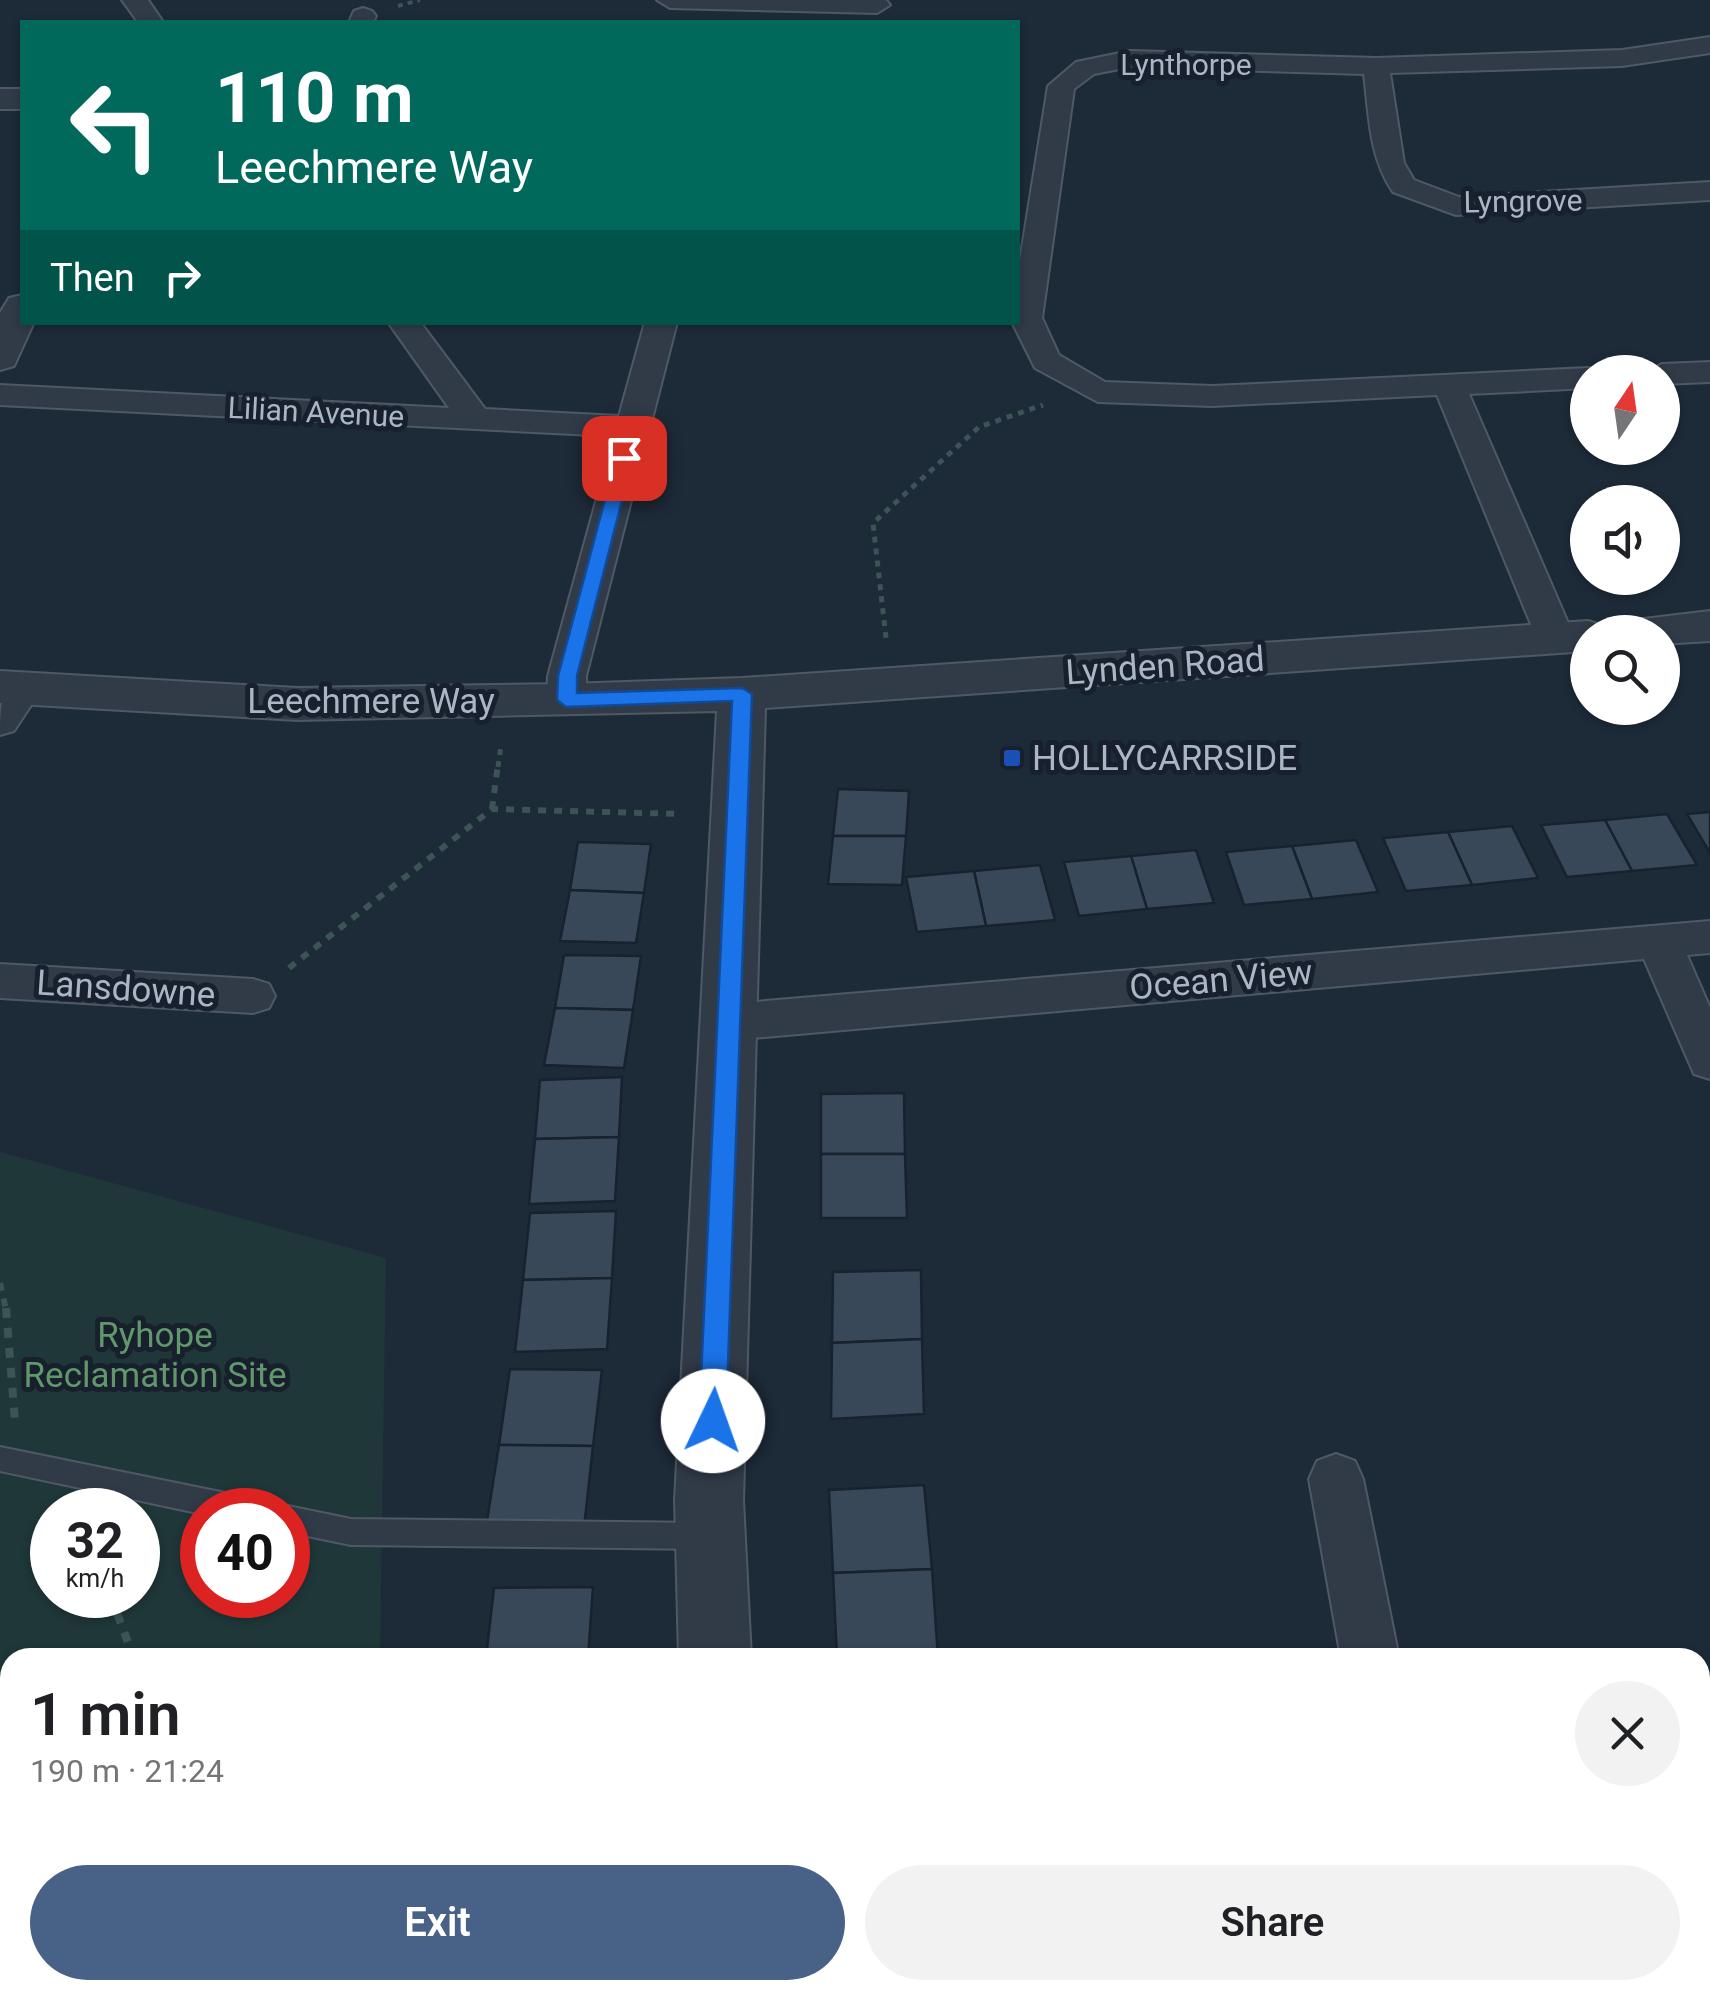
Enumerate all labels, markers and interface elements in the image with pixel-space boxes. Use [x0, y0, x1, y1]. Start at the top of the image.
street label: Lynthorpe [1120, 47, 1252, 82]
text: 110 m [215, 57, 414, 139]
icon: left [50, 60, 180, 190]
text: Leechmere Way [215, 141, 533, 194]
street label: Lyngrove [1463, 182, 1583, 220]
icon: right [155, 250, 210, 305]
text: Then [50, 256, 135, 300]
north arrow [1570, 355, 1680, 465]
map controls [1570, 355, 1680, 725]
street label: Lilian Avenue [227, 390, 405, 434]
pin [582, 416, 667, 501]
icon: arrive [597, 431, 652, 486]
button: sound [1570, 485, 1680, 595]
button: search [1570, 615, 1680, 725]
street label: Lynden Road [1064, 639, 1266, 693]
street label: Leechmere Way [247, 681, 495, 722]
place label: HOLLYCARRSIDE [1032, 738, 1297, 779]
marker: HOLLYCARRSIDE [1001, 747, 1023, 769]
street label: Ocean View [1128, 952, 1314, 1008]
street label: Lansdowne [35, 962, 217, 1016]
park label: Ryhope Reclamation Site [24, 1315, 286, 1396]
position arrow [661, 1369, 765, 1473]
speed limit sign: 40 [180, 1488, 310, 1618]
text: 32 [66, 1512, 124, 1570]
text: km/h [66, 1564, 124, 1593]
text: 1 min [30, 1679, 180, 1750]
button: close [1575, 1681, 1680, 1786]
text: 190 m · 21:24 [30, 1752, 224, 1790]
button: Exit [30, 1865, 845, 1980]
button: Share [865, 1865, 1680, 1980]

